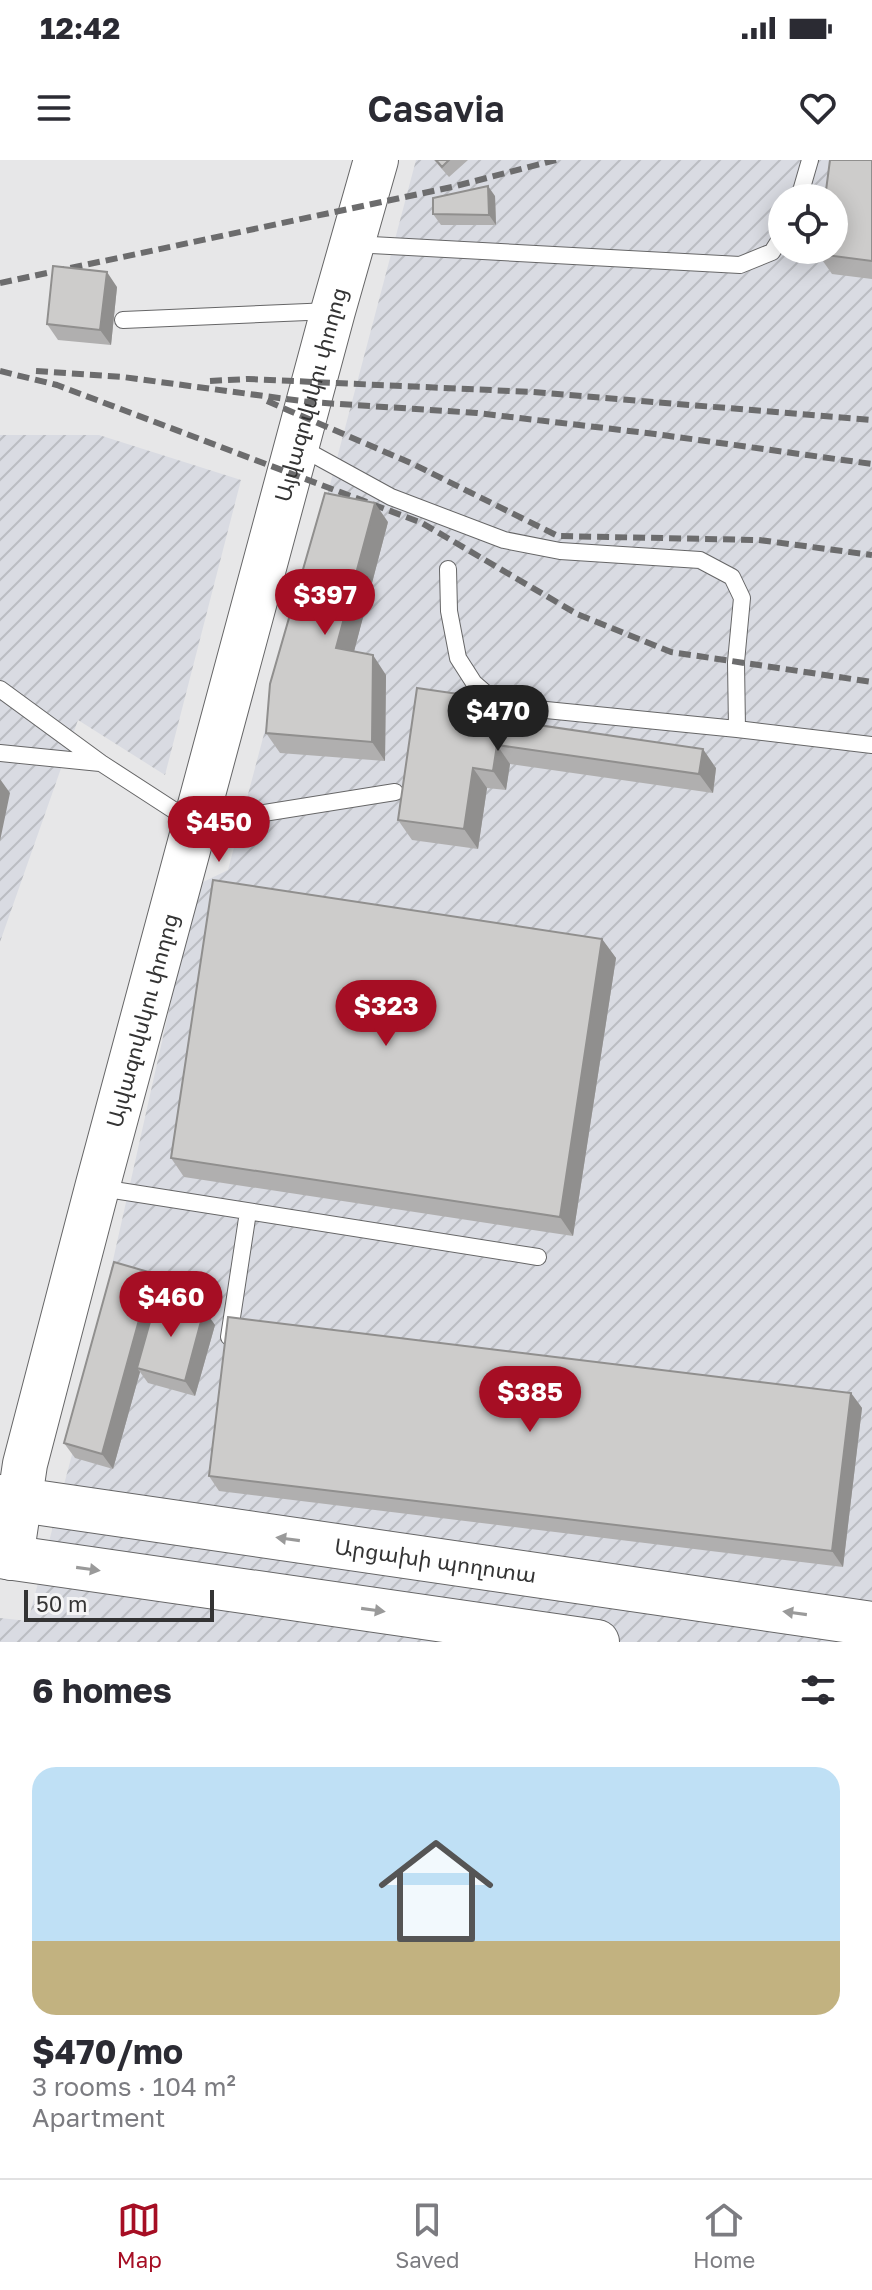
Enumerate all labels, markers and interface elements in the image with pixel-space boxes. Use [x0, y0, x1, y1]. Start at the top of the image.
text: 12:42 [40, 10, 120, 46]
icon: menu [32, 86, 76, 130]
icon: heart [796, 86, 840, 130]
text: Casavia [367, 87, 505, 130]
map controls [768, 184, 848, 264]
button: locate [768, 184, 848, 264]
street label: Այվազովսկու փողոց [268, 284, 352, 504]
pin: $397 [278, 569, 372, 637]
text: $397 [293, 579, 357, 610]
pin: $470 [451, 685, 545, 753]
text: $470 [466, 695, 530, 726]
pin: $450 [172, 796, 266, 864]
text: $450 [186, 806, 252, 837]
street label: Այվազովսկու փողոց [100, 910, 183, 1130]
pin: $323 [339, 980, 433, 1048]
text: $323 [353, 990, 419, 1021]
pin: $460 [124, 1271, 218, 1339]
text: $460 [137, 1281, 205, 1312]
pin: $385 [483, 1366, 577, 1434]
text: $385 [497, 1376, 563, 1407]
one-way arrow [275, 1532, 300, 1545]
street label: Արցախի պողոտա [333, 1532, 538, 1588]
one-way arrow [76, 1563, 101, 1576]
scale bar [24, 1586, 214, 1622]
text: 50 m [36, 1590, 87, 1617]
one-way arrow [361, 1604, 386, 1617]
one-way arrow [782, 1606, 807, 1619]
icon: filters [796, 1668, 840, 1712]
text: 6 homes [32, 1670, 172, 1710]
icon: home [364, 1819, 508, 1963]
text: $470/mo [32, 2031, 183, 2071]
text: 3 rooms · 104 m² [32, 2071, 236, 2102]
text: Apartment [32, 2102, 165, 2133]
tab: Map [117, 2198, 162, 2273]
tab: Saved [395, 2198, 459, 2273]
tab: Home [693, 2198, 755, 2273]

